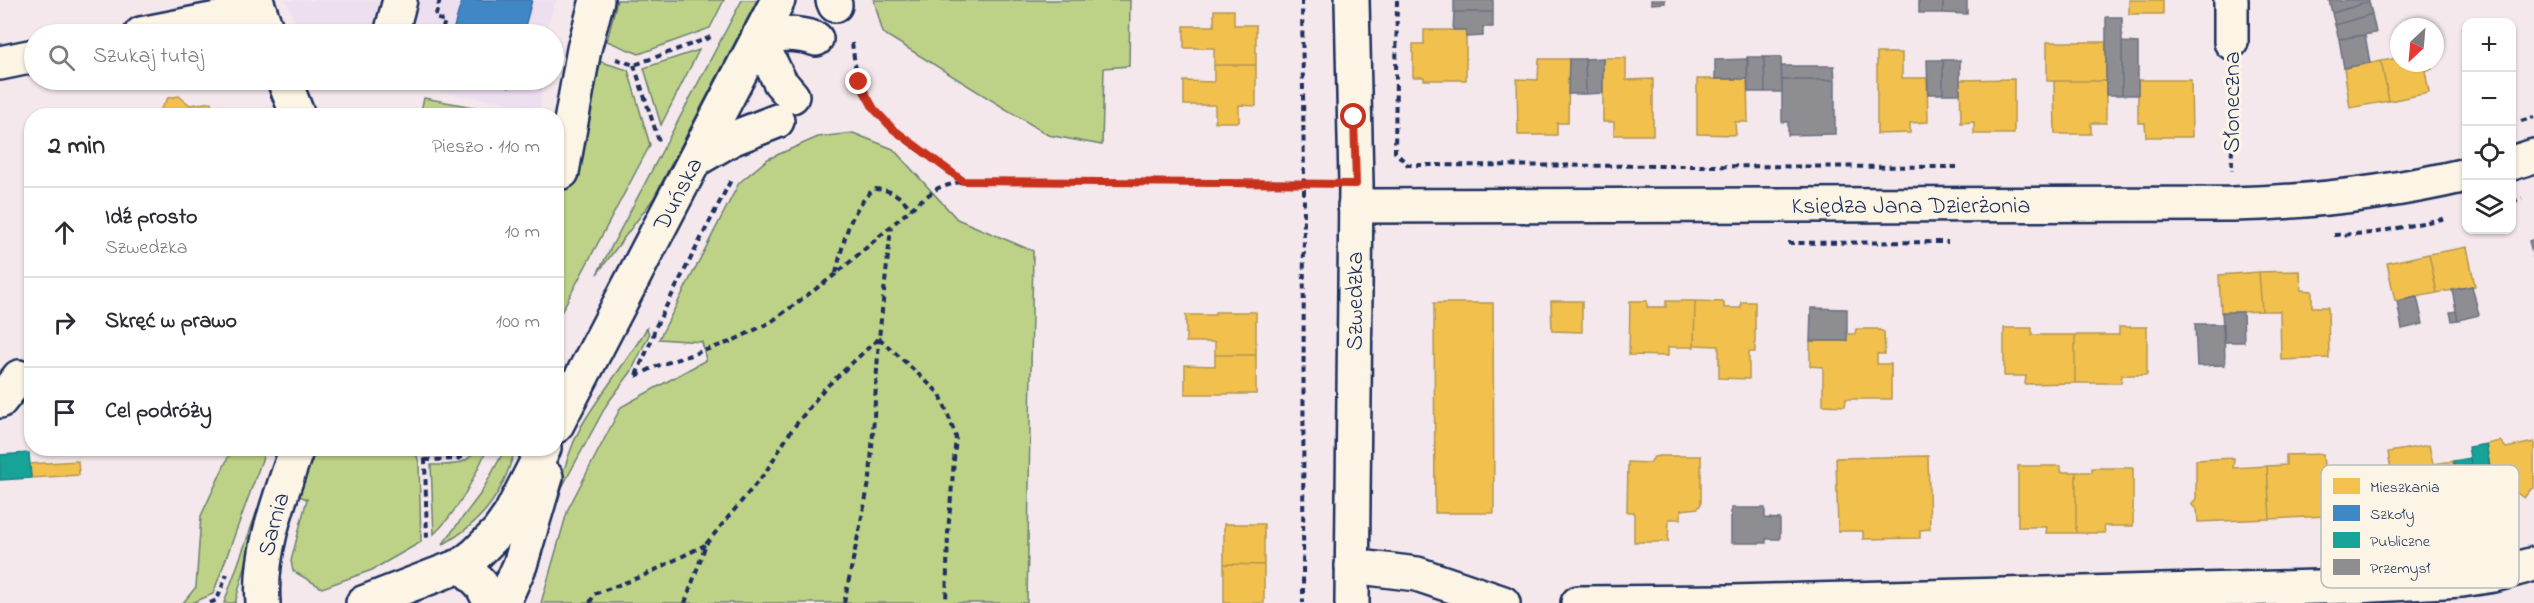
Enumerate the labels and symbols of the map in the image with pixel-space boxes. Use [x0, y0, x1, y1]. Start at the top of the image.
north arrow [2390, 18, 2444, 72]
street label: Słoneczna [2216, 51, 2251, 153]
route end [845, 68, 871, 94]
route start [1340, 103, 1366, 129]
street label: Duńska [645, 152, 713, 239]
street label: Księdza Jana Dzierżonia [1792, 189, 2030, 225]
street label: Szwedzka [1339, 252, 1374, 350]
legend [2321, 465, 2519, 588]
text: Mieszkania [2370, 476, 2440, 500]
street label: Sarnia [251, 488, 301, 559]
text: Szkoły [2370, 503, 2414, 527]
text: Publiczne [2370, 530, 2431, 554]
text: Przemysł [2370, 557, 2431, 581]

